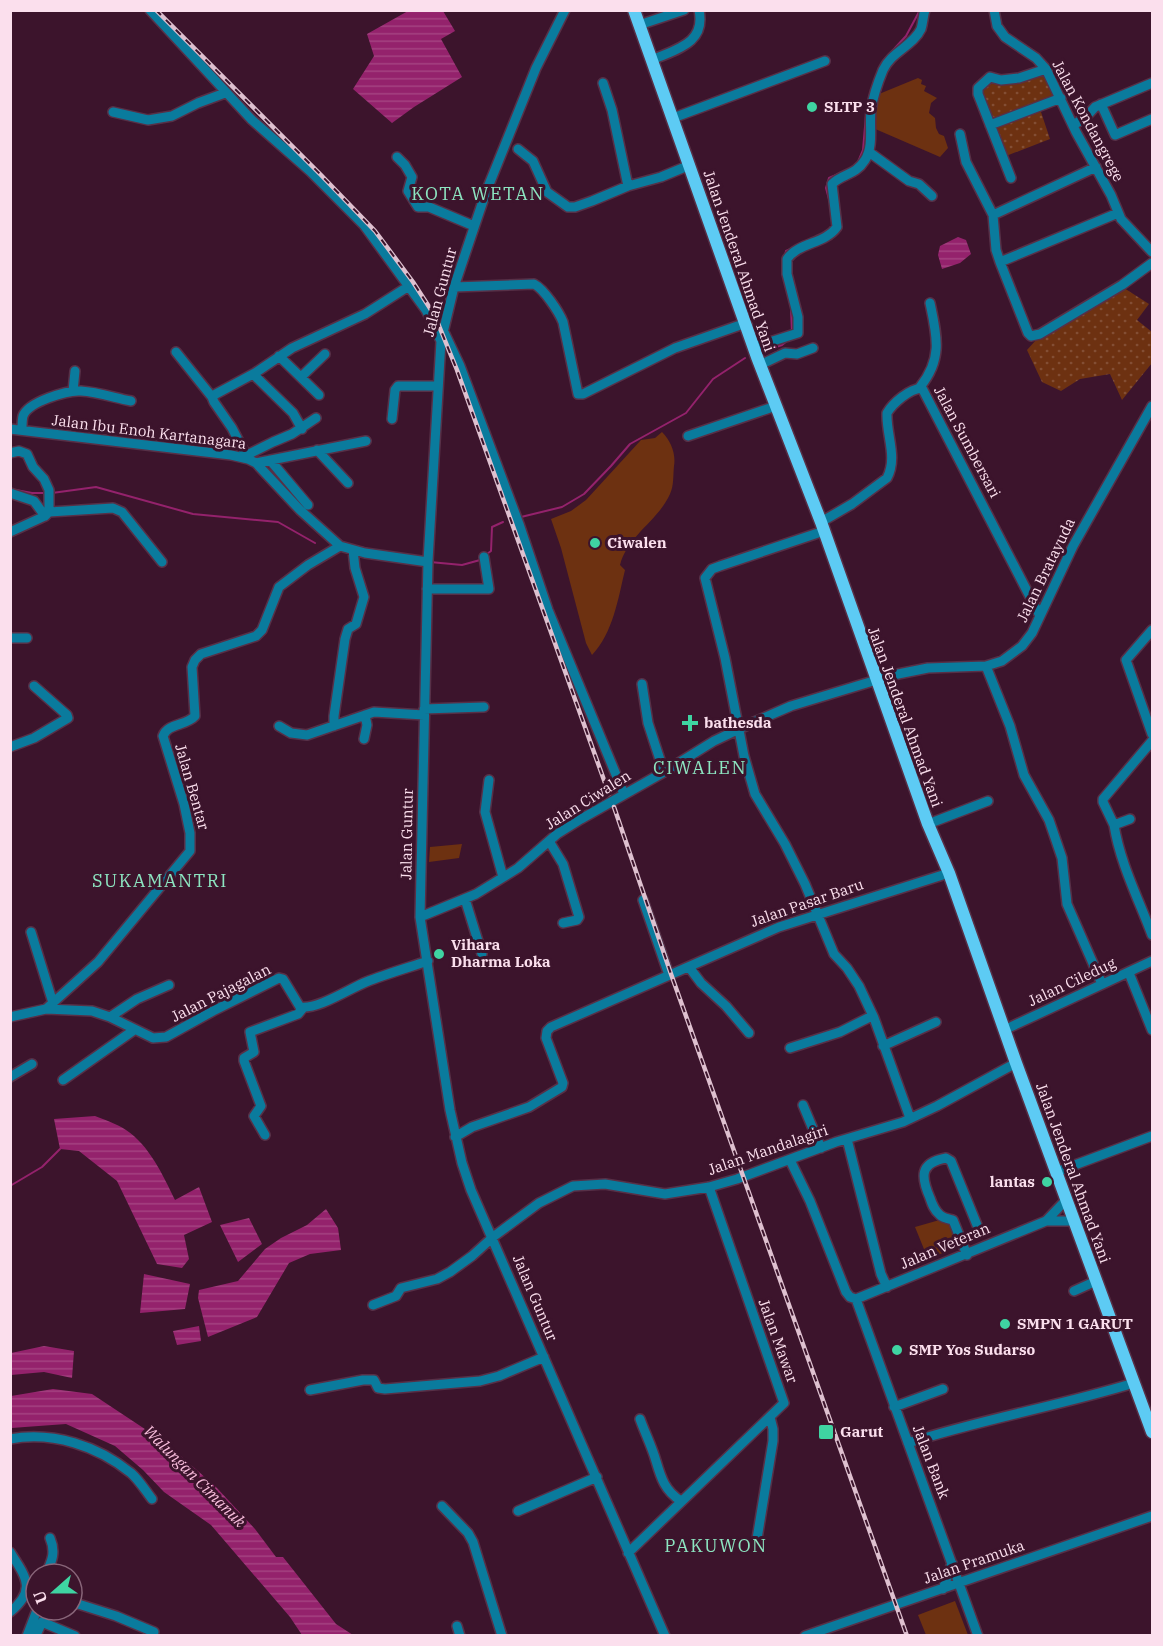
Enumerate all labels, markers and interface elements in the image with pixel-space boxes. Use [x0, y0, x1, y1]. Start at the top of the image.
street label: Jalan Kondangrege [1048, 57, 1128, 185]
place label: SLTP 3 [824, 97, 875, 116]
marker: SLTP 3 [805, 100, 819, 114]
street label: Jalan Jenderal Ahmad Yani [699, 168, 780, 354]
district label: KOTA WETAN [411, 182, 545, 205]
street label: Jalan Guntur [418, 245, 461, 339]
street label: Jalan Sumbersari [930, 383, 1005, 501]
street label: Jalan Ibu Enoh Kartanagara [51, 410, 247, 453]
street label: Jalan Bratayuda [1012, 515, 1079, 625]
place label: Ciwalen [607, 533, 667, 552]
marker: Ciwalen [588, 536, 602, 550]
street label: Jalan Jenderal Ahmad Yani [864, 624, 947, 810]
place label: bathesda [704, 713, 772, 732]
marker: bathesda [681, 714, 699, 732]
street label: Jalan Bentar [171, 742, 214, 832]
district label: CIWALEN [653, 756, 747, 779]
street label: Jalan Ciwalen [542, 766, 634, 833]
street label: Jalan Guntur [396, 788, 417, 880]
district label: SUKAMANTRI [92, 869, 228, 892]
street label: Jalan Pasar Baru [748, 874, 866, 931]
place label: Vihara Dharma Loka [451, 935, 551, 971]
marker: Vihara Dharma Loka [432, 947, 446, 961]
street label: Jalan Ciledug [1025, 953, 1119, 1010]
street label: Jalan Pajagalan [168, 959, 274, 1026]
street label: Jalan Jenderal Ahmad Yani [1032, 1080, 1115, 1266]
street label: Jalan Mandalagiri [705, 1120, 831, 1179]
place label: lantas [990, 1172, 1035, 1191]
marker: lantas [1040, 1175, 1054, 1189]
street label: Jalan Veteran [897, 1218, 993, 1273]
street label: Jalan Guntur [509, 1252, 562, 1344]
street label: Jalan Mawar [754, 1296, 803, 1386]
place label: SMPN 1 GARUT [1017, 1314, 1133, 1333]
marker: SMPN 1 GARUT [998, 1317, 1012, 1331]
place label: SMP Yos Sudarso [909, 1340, 1036, 1359]
marker: SMP Yos Sudarso [890, 1343, 904, 1357]
water label: Walungan Cimanuk [140, 1421, 251, 1532]
place label: Garut [840, 1422, 884, 1441]
street label: Jalan Bank [909, 1422, 954, 1502]
marker: Garut [817, 1423, 835, 1441]
district label: PAKUWON [664, 1534, 768, 1557]
street label: Jalan Pramuka [921, 1535, 1027, 1588]
north arrow [24, 1562, 84, 1622]
text: U [28, 1588, 52, 1607]

